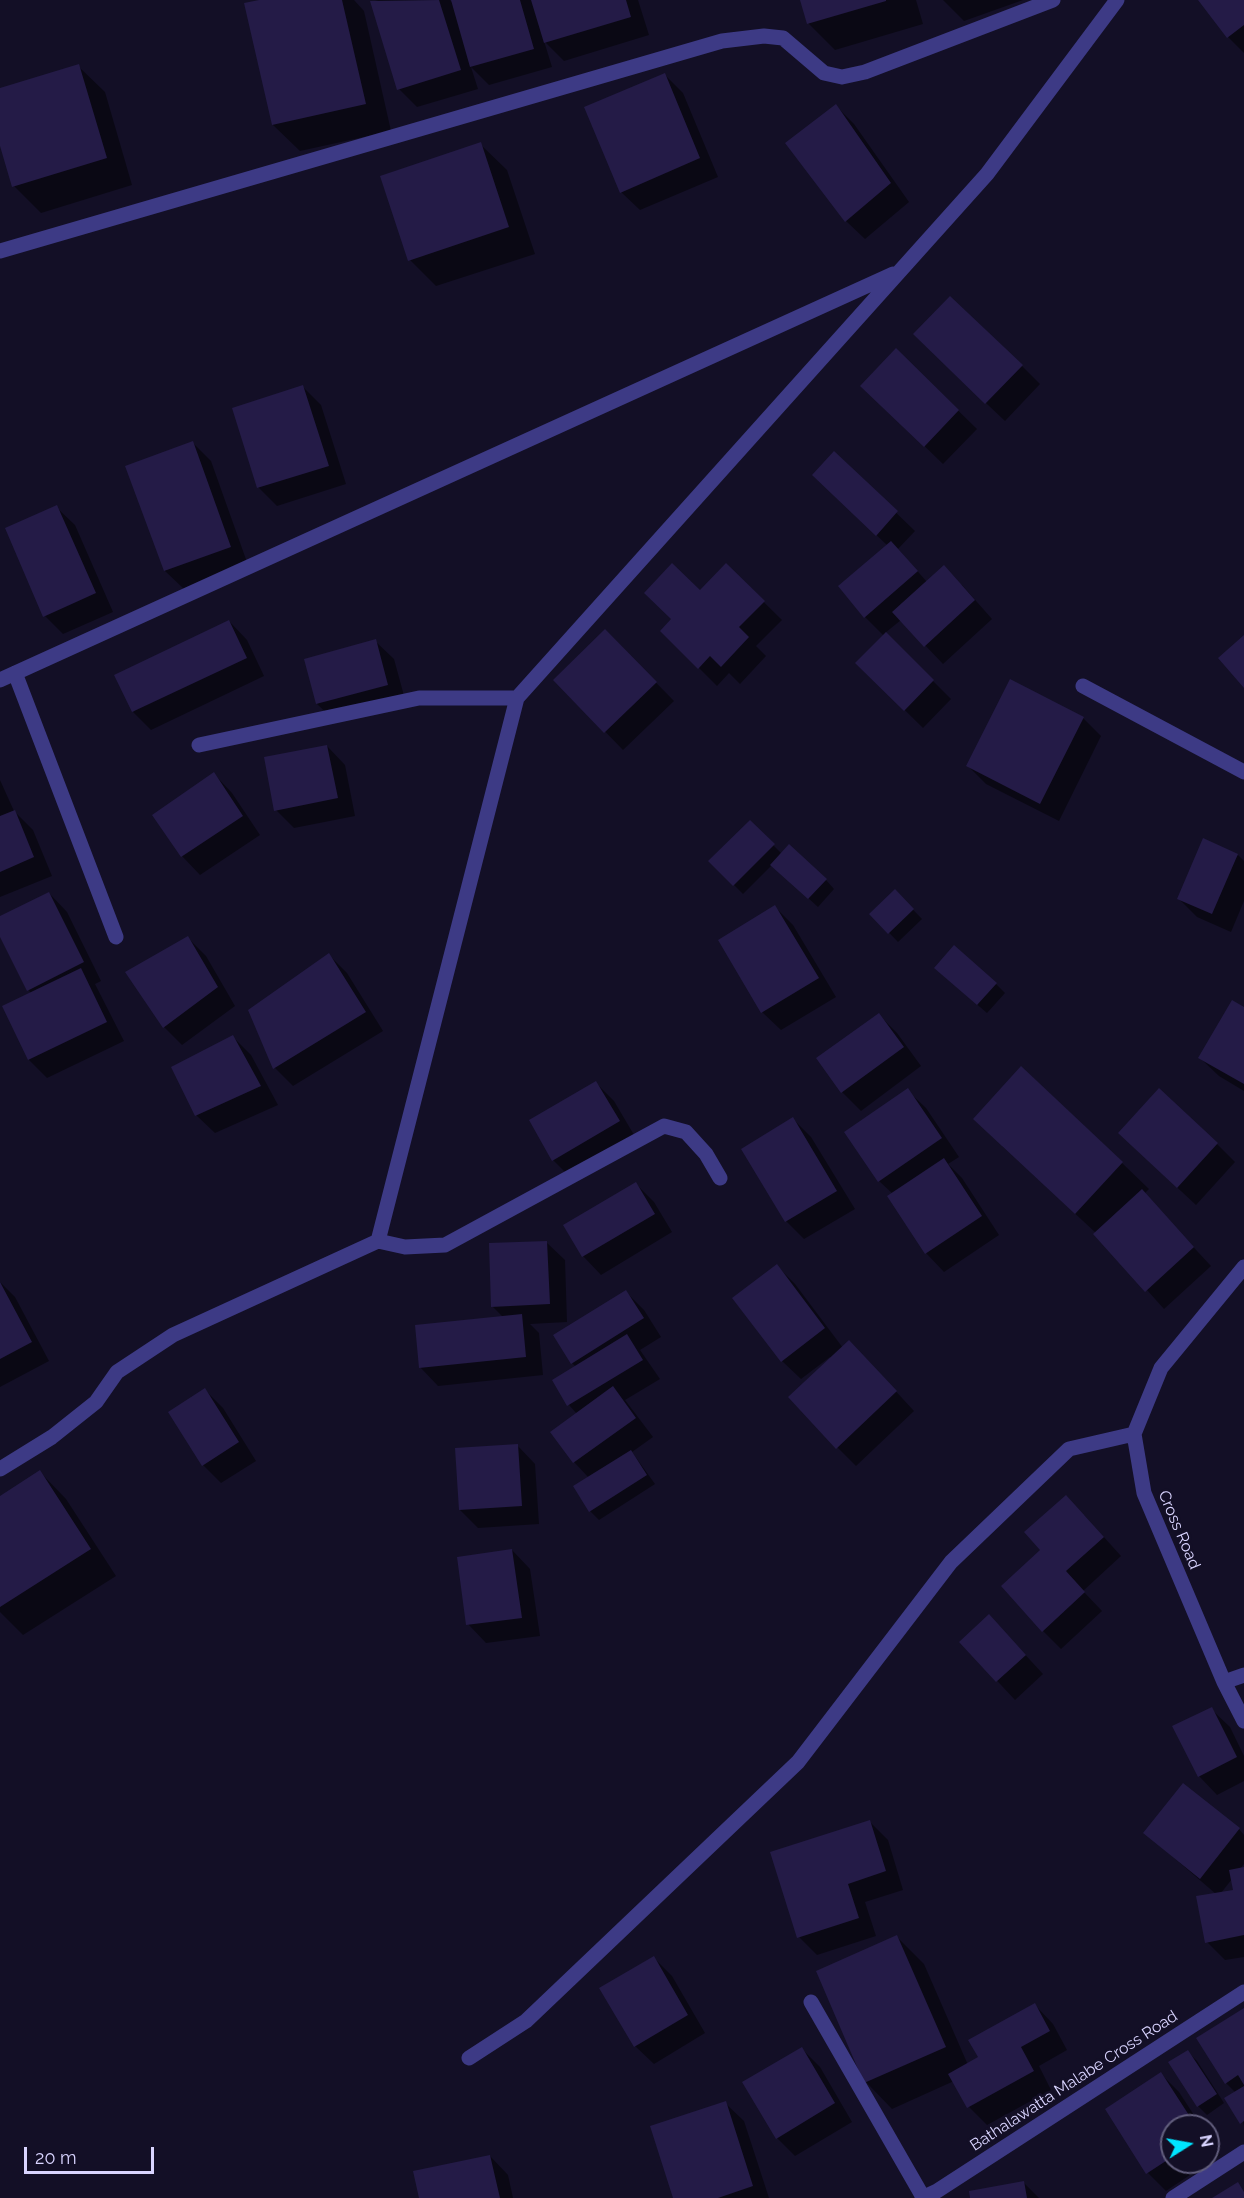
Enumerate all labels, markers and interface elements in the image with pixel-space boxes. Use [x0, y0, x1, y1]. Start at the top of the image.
street label: Cross Road [1154, 1488, 1204, 1572]
street label: Bathalawatta Malabe Cross Road [967, 2007, 1181, 2155]
north arrow [1160, 2114, 1220, 2174]
text: N [1196, 2133, 1217, 2149]
scale bar [27, 2135, 158, 2173]
text: 20 m [35, 2147, 77, 2168]

